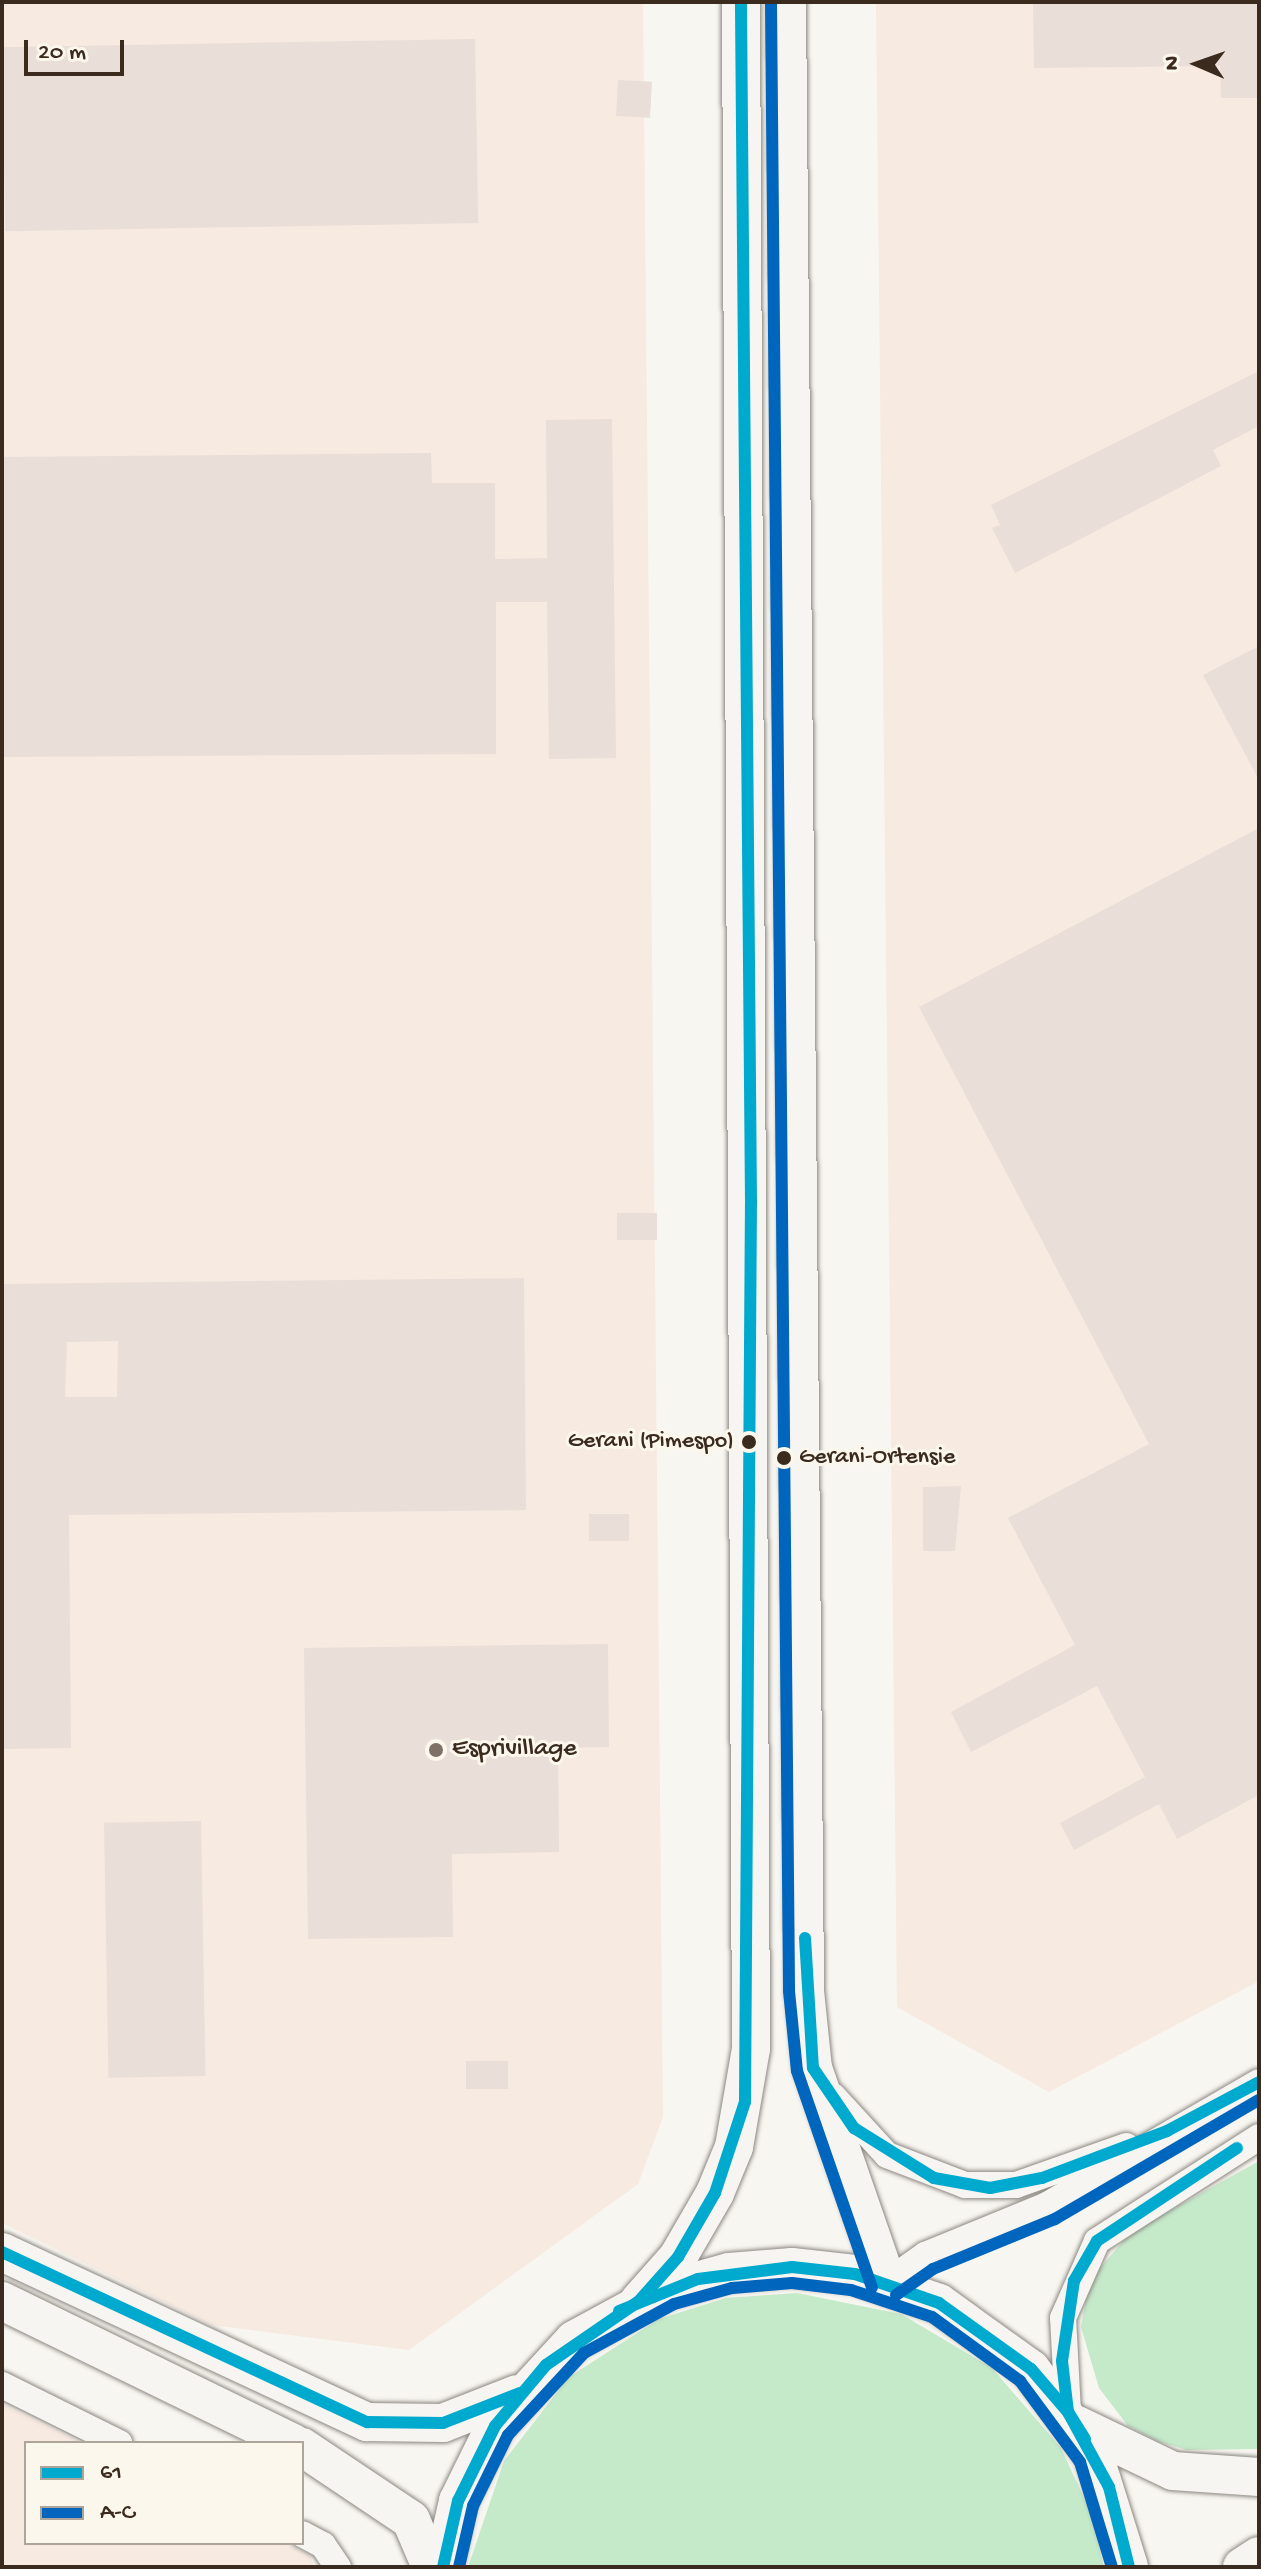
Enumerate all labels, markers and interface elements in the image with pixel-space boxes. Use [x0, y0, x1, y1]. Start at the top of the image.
scale bar [28, 24, 128, 74]
north arrow [1157, 24, 1237, 104]
text: 20 m [38, 39, 86, 68]
text: N [1160, 56, 1186, 71]
place label: Gerani (Pimespo) [568, 1428, 734, 1456]
marker: Gerani (Pimespo) [741, 1434, 757, 1450]
place label: Gerani-Ortensie [799, 1444, 955, 1472]
marker: Gerani-Ortensie [776, 1450, 792, 1466]
place label: Esprivillage [452, 1734, 577, 1766]
marker: Esprivillage [427, 1741, 445, 1759]
legend [24, 2441, 304, 2545]
text: 61 [100, 2459, 122, 2488]
text: A-C [100, 2499, 135, 2528]

